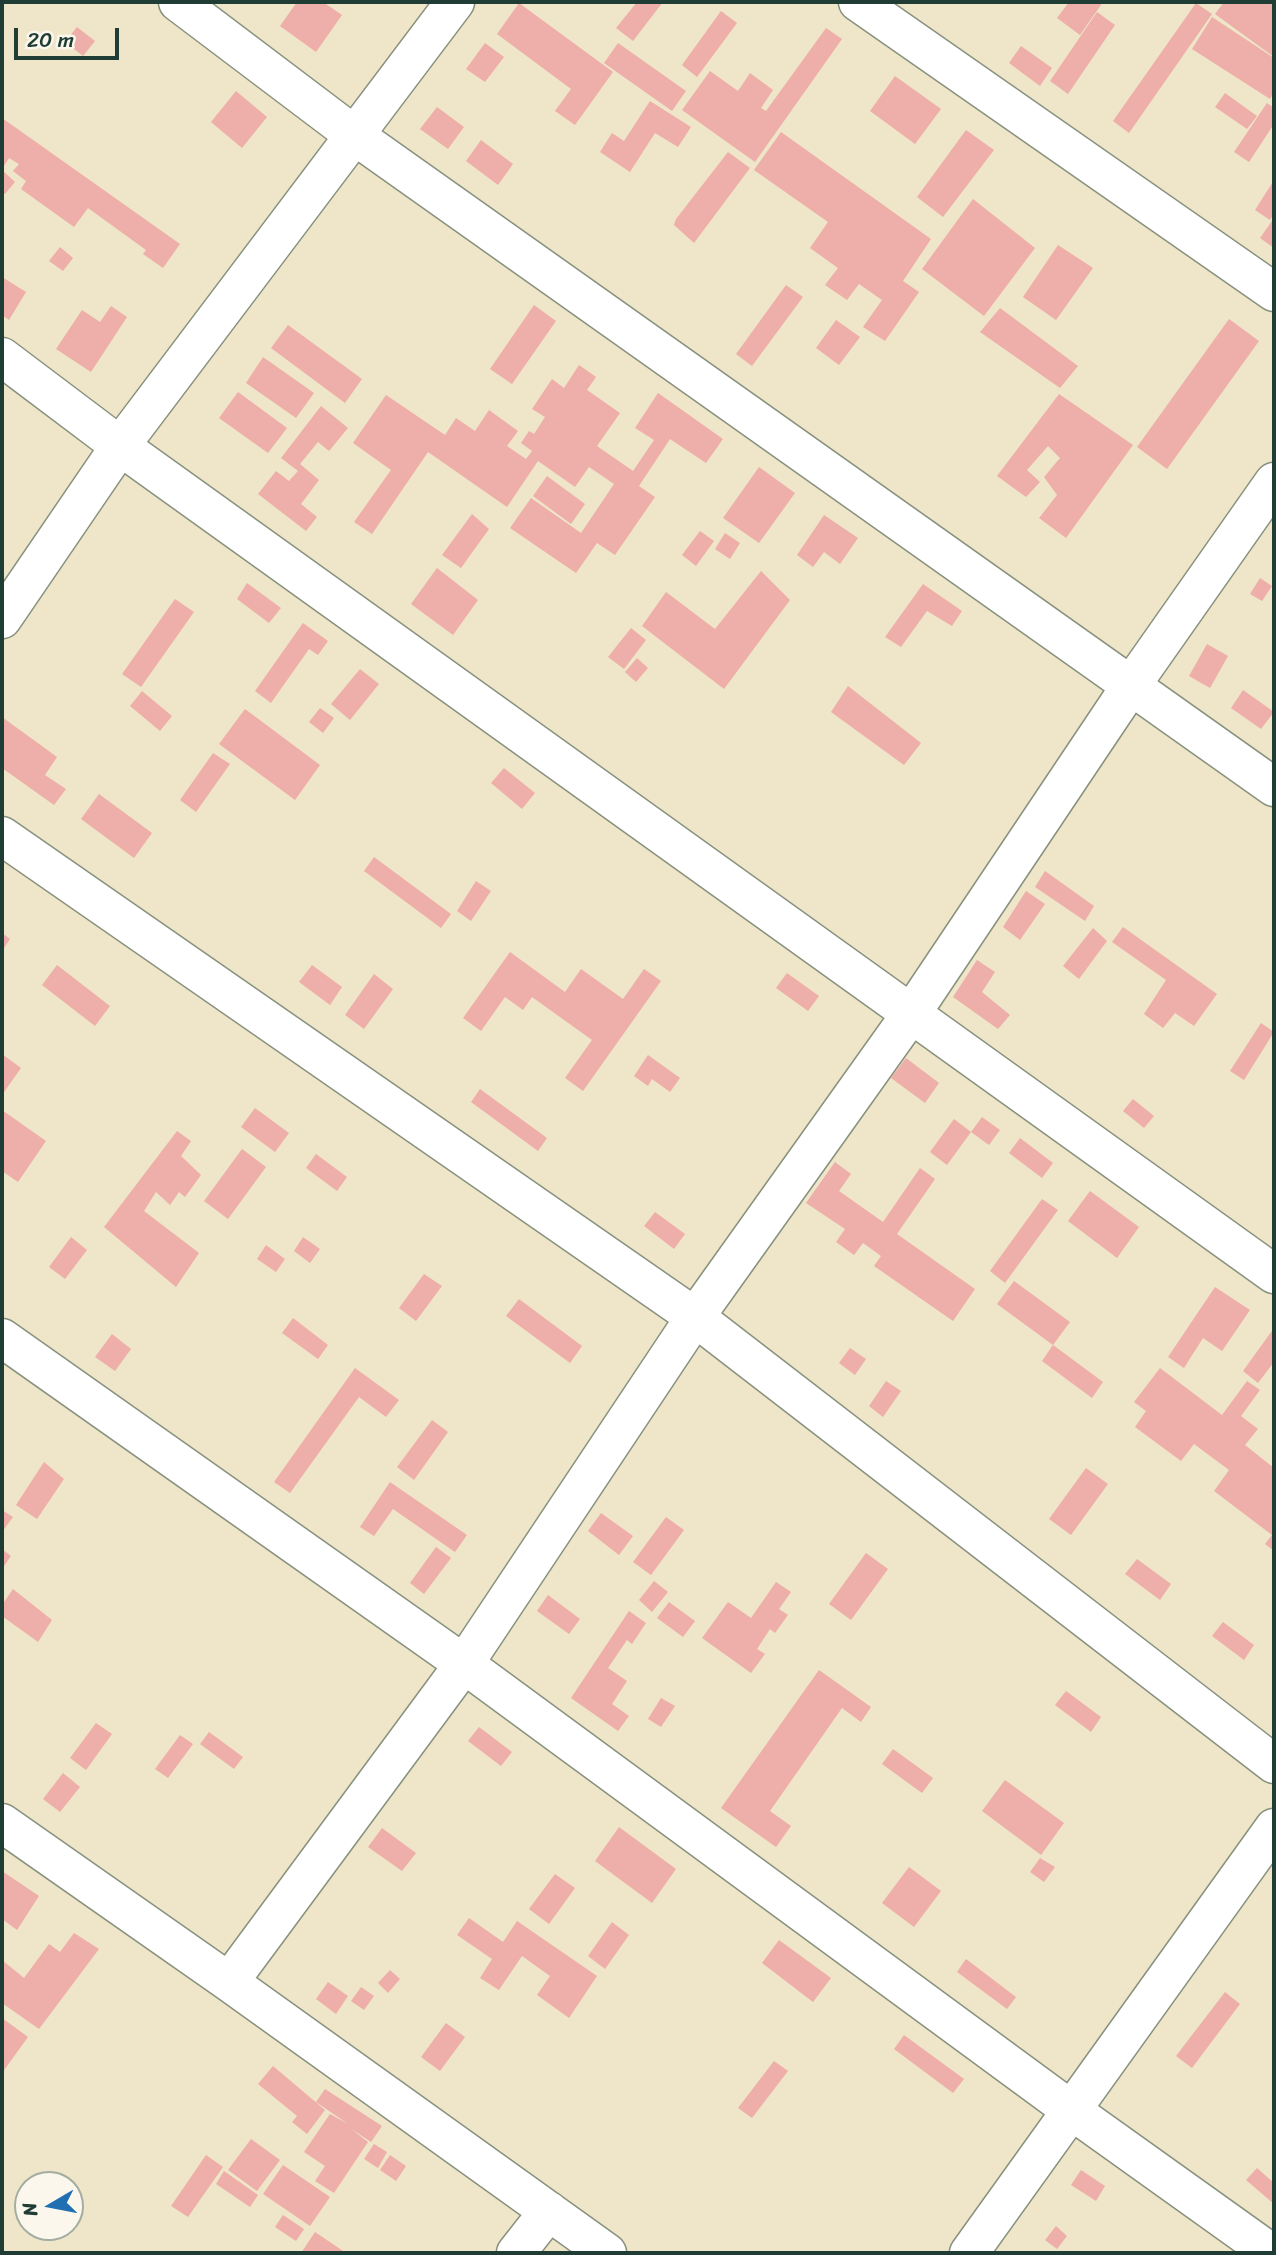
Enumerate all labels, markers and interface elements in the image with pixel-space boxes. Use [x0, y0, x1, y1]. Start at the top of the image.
scale bar [18, 14, 122, 58]
text: 20 m [27, 21, 74, 59]
north arrow [14, 2171, 84, 2241]
text: N [12, 2200, 47, 2219]

